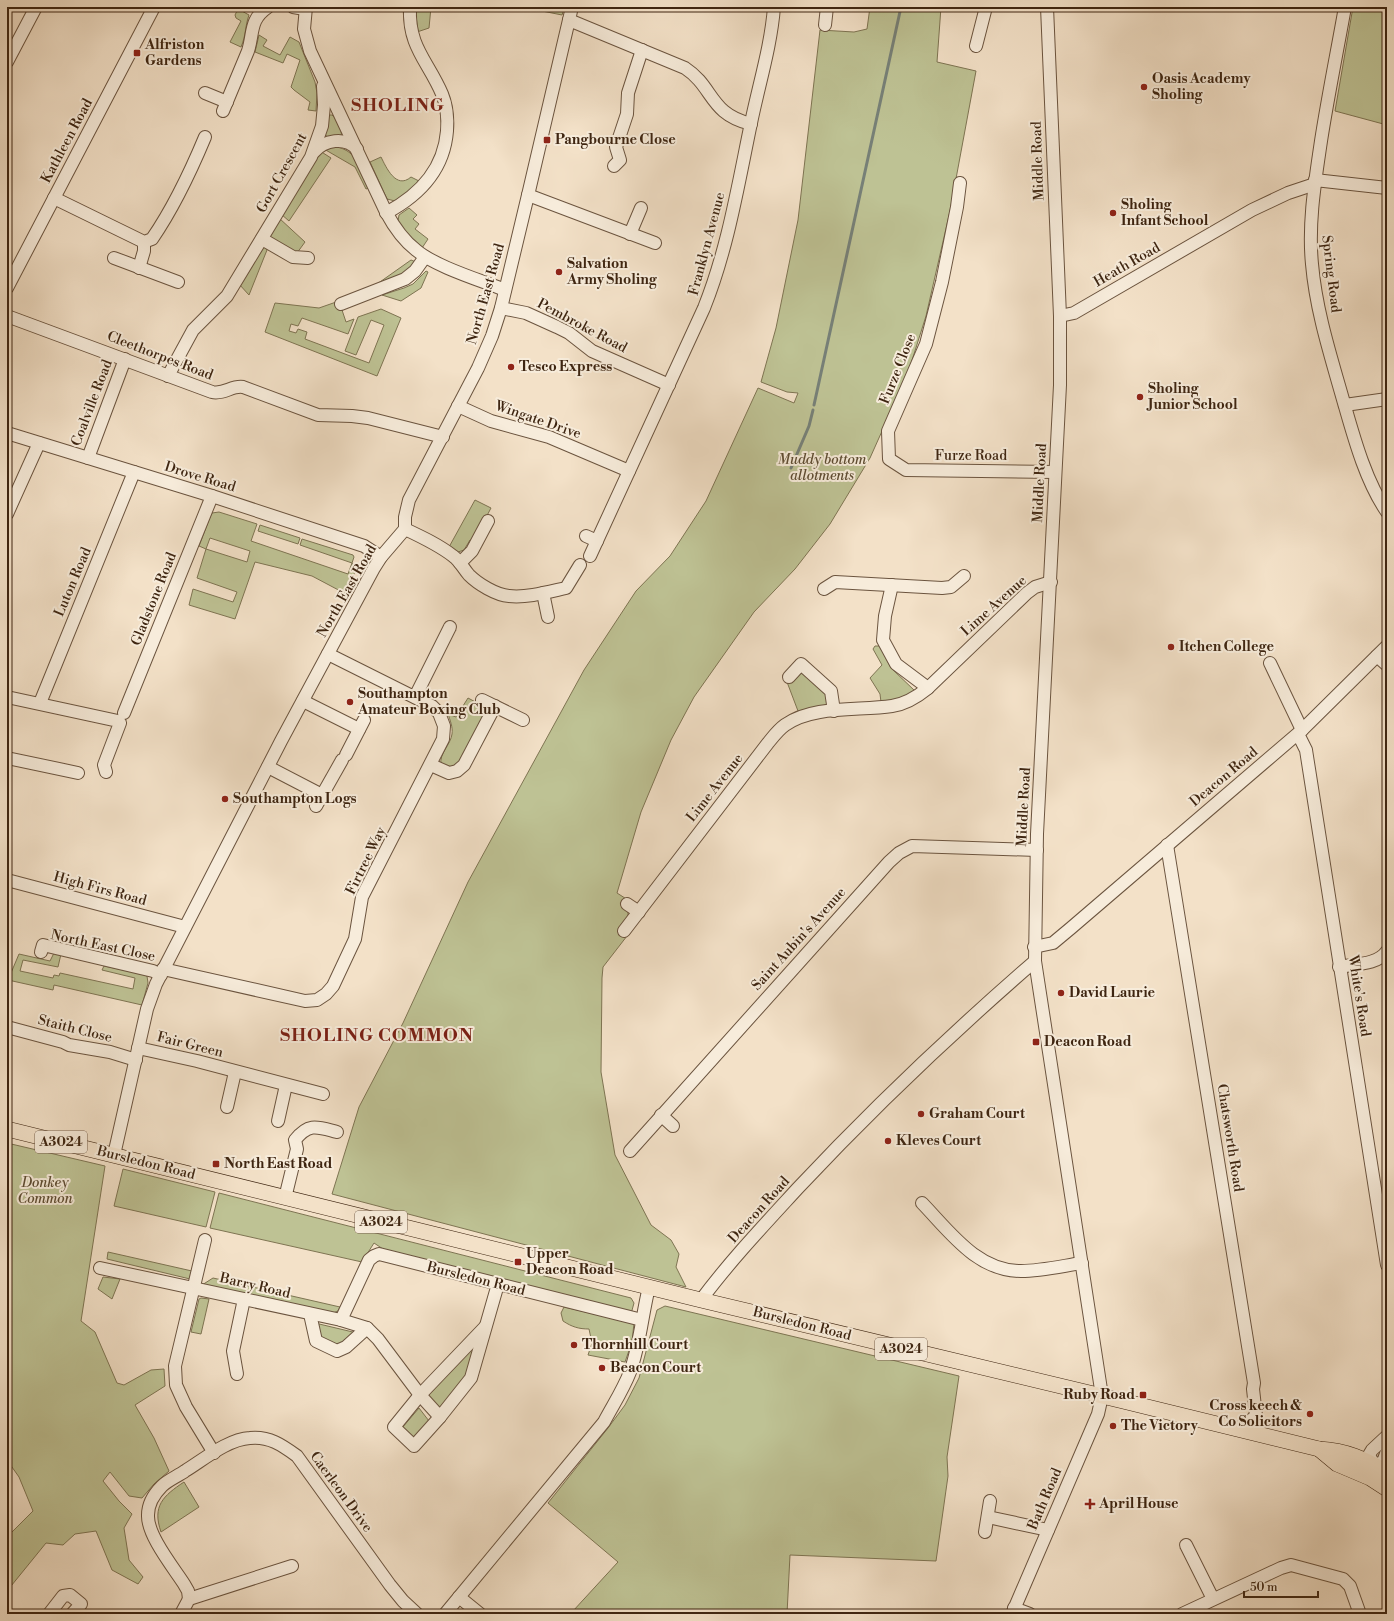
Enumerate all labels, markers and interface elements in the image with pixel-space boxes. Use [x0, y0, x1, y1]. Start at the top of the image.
place label: Alfriston Gardens [144, 36, 205, 70]
marker: Alfriston Gardens [132, 48, 142, 58]
place label: Oasis Academy Sholing [1152, 70, 1252, 104]
marker: Oasis Academy Sholing [1139, 82, 1149, 92]
district label: SHOLING [351, 94, 445, 117]
street label: Kathleen Road [37, 96, 97, 186]
street label: Middle Road [1028, 121, 1048, 201]
street label: Gort Crescent [253, 130, 311, 216]
place label: Pangbourne Close [555, 131, 676, 149]
marker: Pangbourne Close [542, 135, 552, 145]
street label: Franklyn Avenue [685, 190, 729, 298]
place label: Sholing Infant School [1121, 196, 1209, 230]
marker: Sholing Infant School [1108, 208, 1118, 218]
street label: Spring Road [1317, 234, 1345, 314]
street label: Heath Road [1090, 239, 1164, 291]
street label: North East Road [463, 241, 509, 347]
place label: Salvation Army Sholing [566, 255, 658, 289]
marker: Salvation Army Sholing [554, 267, 564, 277]
street label: Pembroke Road [534, 295, 630, 357]
street label: Cleethorpes Road [104, 327, 216, 385]
street label: Furze Close [876, 331, 920, 407]
street label: Coalville Road [67, 357, 117, 449]
place label: Tesco Express [519, 358, 612, 376]
marker: Tesco Express [506, 362, 516, 372]
place label: Sholing Junior School [1146, 380, 1238, 414]
marker: Sholing Junior School [1135, 392, 1145, 402]
street label: Wingate Drive [492, 397, 583, 443]
street label: Middle Road [1029, 443, 1051, 523]
street label: Furze Road [935, 447, 1007, 465]
park label: Muddy bottom allotments [778, 451, 867, 485]
street label: Drove Road [162, 458, 238, 496]
street label: North East Road [313, 541, 381, 641]
street label: Luton Road [50, 545, 96, 619]
street label: Gladstone Road [127, 550, 181, 648]
street label: Lime Avenue [957, 572, 1031, 640]
place label: Itchen College [1179, 638, 1274, 656]
marker: Itchen College [1166, 642, 1176, 652]
place label: Southampton Amateur Boxing Club [357, 685, 501, 719]
marker: Southampton Amateur Boxing Club [345, 697, 355, 707]
street label: Deacon Road [1186, 743, 1262, 811]
street label: Lime Avenue [683, 750, 747, 826]
street label: Middle Road [1013, 767, 1035, 847]
place label: Southampton Logs [233, 790, 357, 808]
marker: Southampton Logs [220, 794, 230, 804]
street label: Firtree Way [342, 824, 390, 898]
street label: High Firs Road [52, 868, 148, 910]
street label: Saint Aubin's Avenue [748, 884, 850, 994]
street label: North East Close [49, 926, 157, 966]
street label: White's Road [1344, 953, 1374, 1038]
place label: David Laurie [1069, 984, 1156, 1002]
marker: David Laurie [1056, 988, 1066, 998]
street label: Staith Close [36, 1011, 114, 1047]
district label: SHOLING COMMON [280, 1024, 474, 1047]
street label: Fair Green [155, 1028, 226, 1062]
place label: Deacon Road [1044, 1033, 1132, 1051]
marker: Deacon Road [1031, 1037, 1041, 1047]
street label: Chatsworth Road [1213, 1083, 1247, 1193]
place label: Graham Court [929, 1105, 1026, 1123]
marker: Graham Court [916, 1109, 926, 1119]
road number: A3024 [35, 1131, 87, 1153]
place label: Kleves Court [896, 1132, 982, 1150]
marker: Kleves Court [883, 1136, 893, 1146]
street label: Bursledon Road [94, 1142, 197, 1184]
place label: North East Road [224, 1155, 332, 1173]
marker: North East Road [211, 1159, 221, 1169]
street label: Deacon Road [724, 1173, 794, 1247]
park label: Donkey Common [18, 1174, 73, 1208]
road number: A3024 [355, 1211, 407, 1233]
place label: Upper Deacon Road [526, 1245, 614, 1279]
marker: Upper Deacon Road [513, 1257, 523, 1267]
street label: Bursledon Road [424, 1258, 527, 1300]
street label: Barry Road [217, 1269, 292, 1303]
street label: Bursledon Road [750, 1303, 853, 1345]
place label: Thornhill Court [582, 1336, 689, 1354]
road number: A3024 [875, 1338, 927, 1360]
marker: Thornhill Court [569, 1340, 579, 1350]
place label: Beacon Court [610, 1359, 702, 1377]
marker: Beacon Court [597, 1363, 607, 1373]
place label: Ruby Road [1063, 1386, 1135, 1404]
marker: Ruby Road [1138, 1390, 1148, 1400]
place label: Cross keech & Co Solicitors [1209, 1397, 1302, 1431]
marker: Cross keech & Co Solicitors [1305, 1409, 1315, 1419]
place label: The Victory [1121, 1417, 1199, 1435]
marker: The Victory [1108, 1421, 1118, 1431]
street label: Caerleon Drive [306, 1448, 376, 1536]
street label: Bath Road [1023, 1465, 1066, 1534]
place label: April House [1098, 1495, 1179, 1513]
marker: April House [1084, 1498, 1096, 1510]
scale bar [1244, 1573, 1318, 1599]
text: 50 m [1250, 1580, 1278, 1595]

